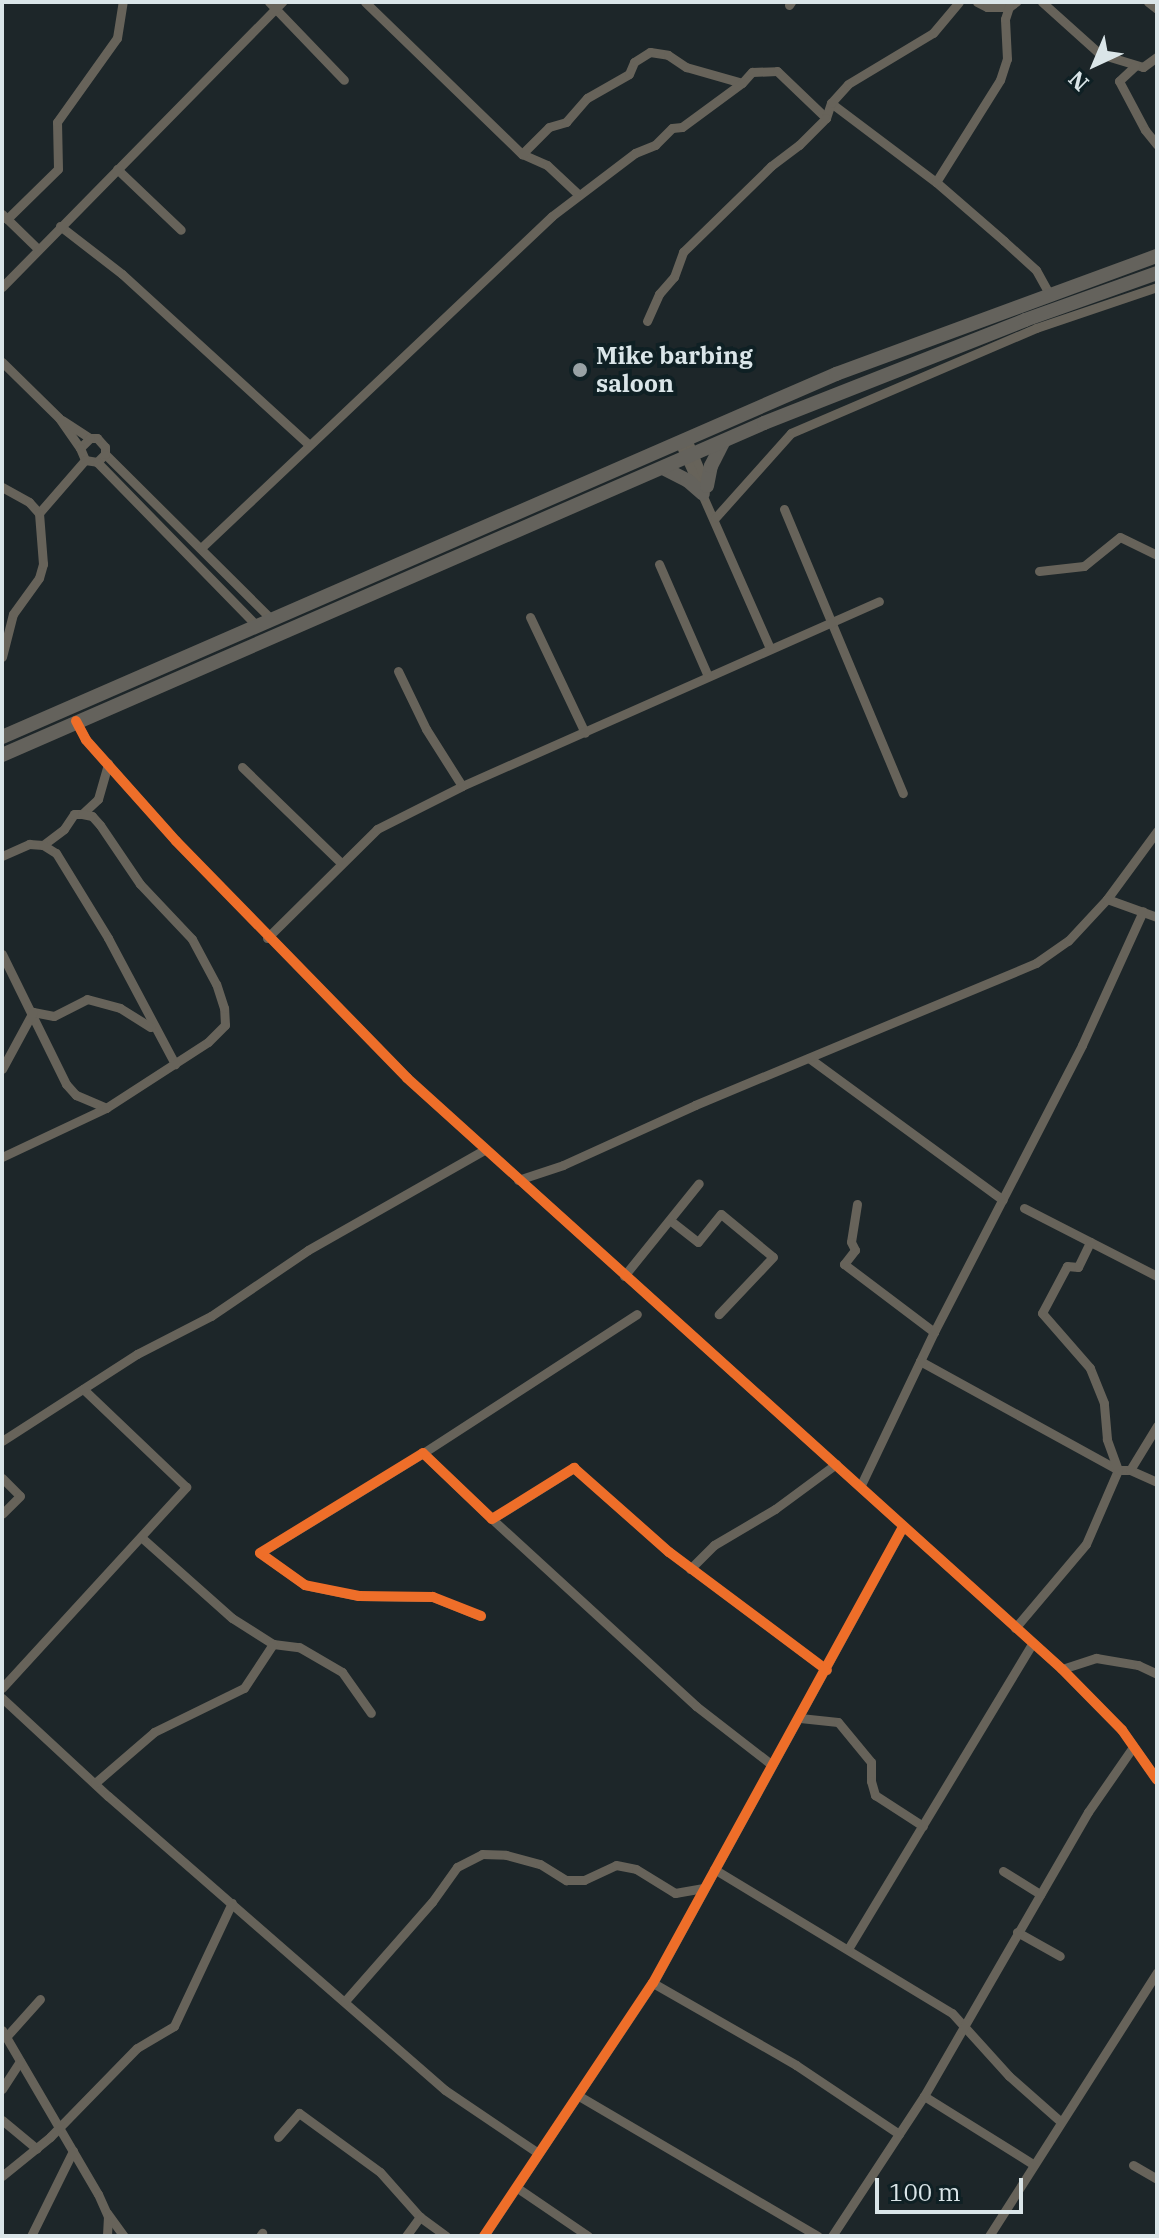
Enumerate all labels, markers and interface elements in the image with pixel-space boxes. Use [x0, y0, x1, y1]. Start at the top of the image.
north arrow [1055, 24, 1135, 104]
text: N [1062, 65, 1094, 98]
place label: Mike barbing saloon [596, 342, 753, 398]
marker: Mike barbing saloon [571, 361, 589, 379]
scale bar [879, 2162, 1027, 2212]
text: 100 m [889, 2176, 961, 2208]

